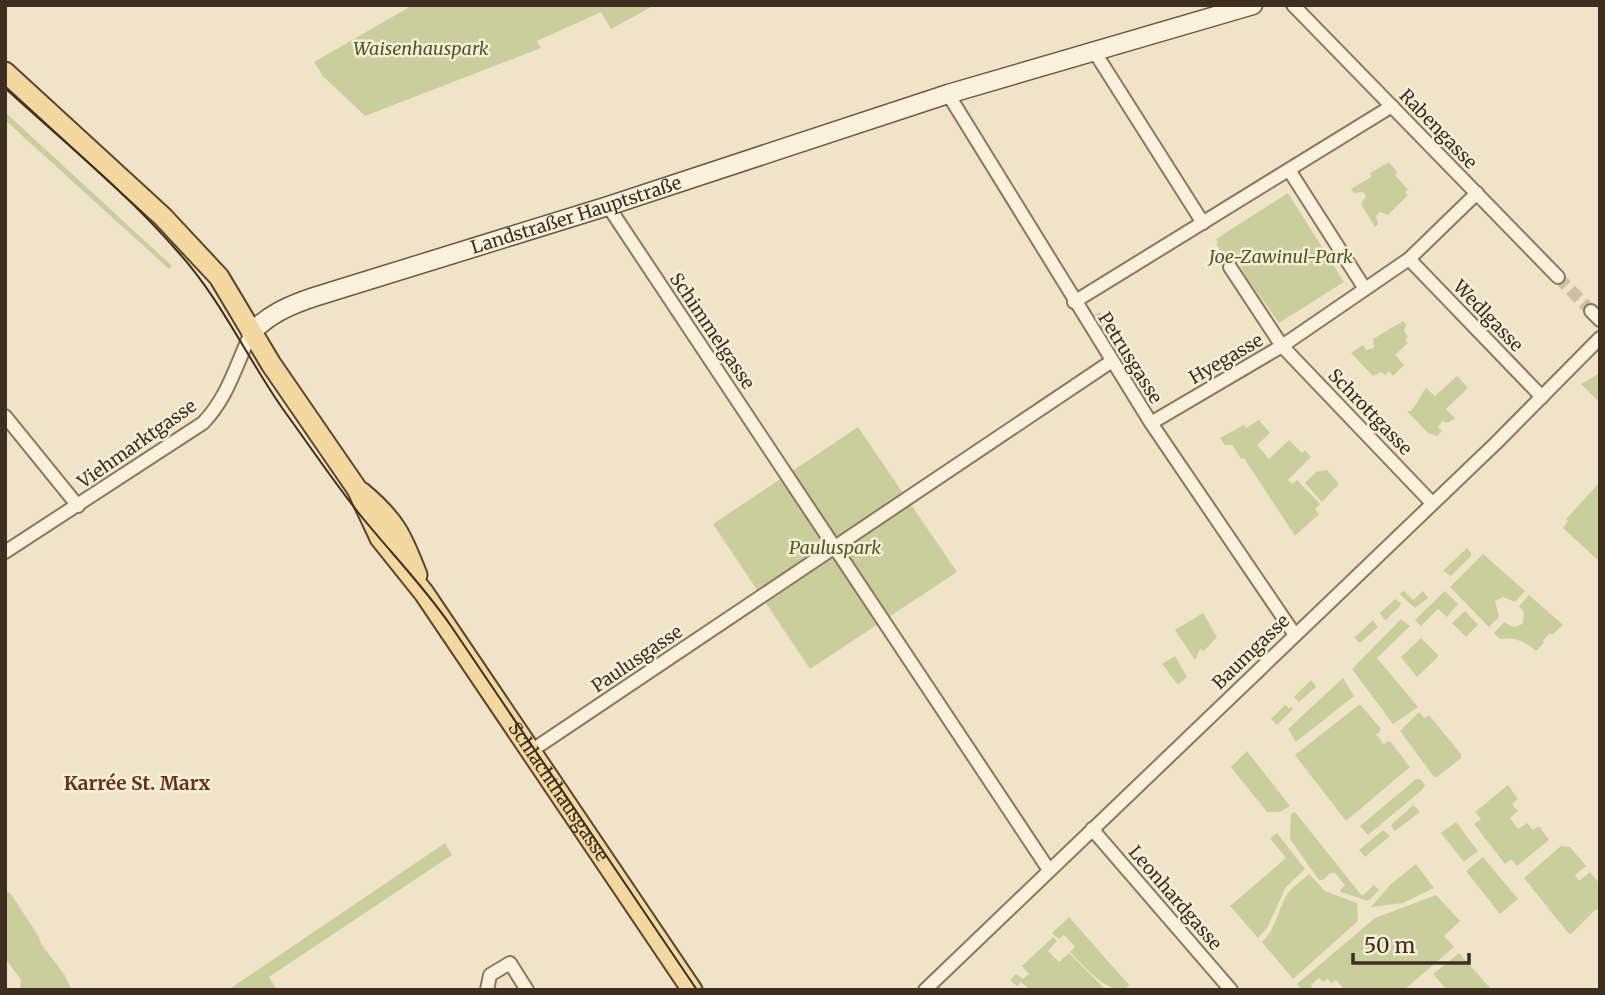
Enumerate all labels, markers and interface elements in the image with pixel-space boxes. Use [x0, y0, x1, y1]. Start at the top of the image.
park label: Waisenhauspark [353, 37, 489, 60]
street label: Rabengasse [1395, 84, 1482, 173]
street label: Landstraßer Hauptstraße [468, 171, 684, 259]
park label: Joe-Zawinul-Park [1207, 245, 1353, 268]
street label: Schimmelgasse [665, 268, 760, 393]
street label: Wedlgasse [1448, 274, 1528, 356]
street label: Petrusgasse [1093, 308, 1168, 408]
street label: Hyegasse [1185, 328, 1267, 389]
street label: Schrottgasse [1323, 364, 1417, 460]
street label: Viehmarktgasse [72, 394, 201, 494]
park label: Pauluspark [789, 536, 881, 559]
street label: Baumgasse [1207, 609, 1294, 694]
street label: Paulusgasse [587, 620, 687, 697]
street label: Schlachthausgasse [503, 717, 614, 866]
district label: Karrée St. Marx [64, 771, 211, 795]
street label: Leonhardgasse [1124, 841, 1227, 955]
scale bar [1353, 922, 1468, 966]
text: 50 m [1364, 932, 1415, 959]

